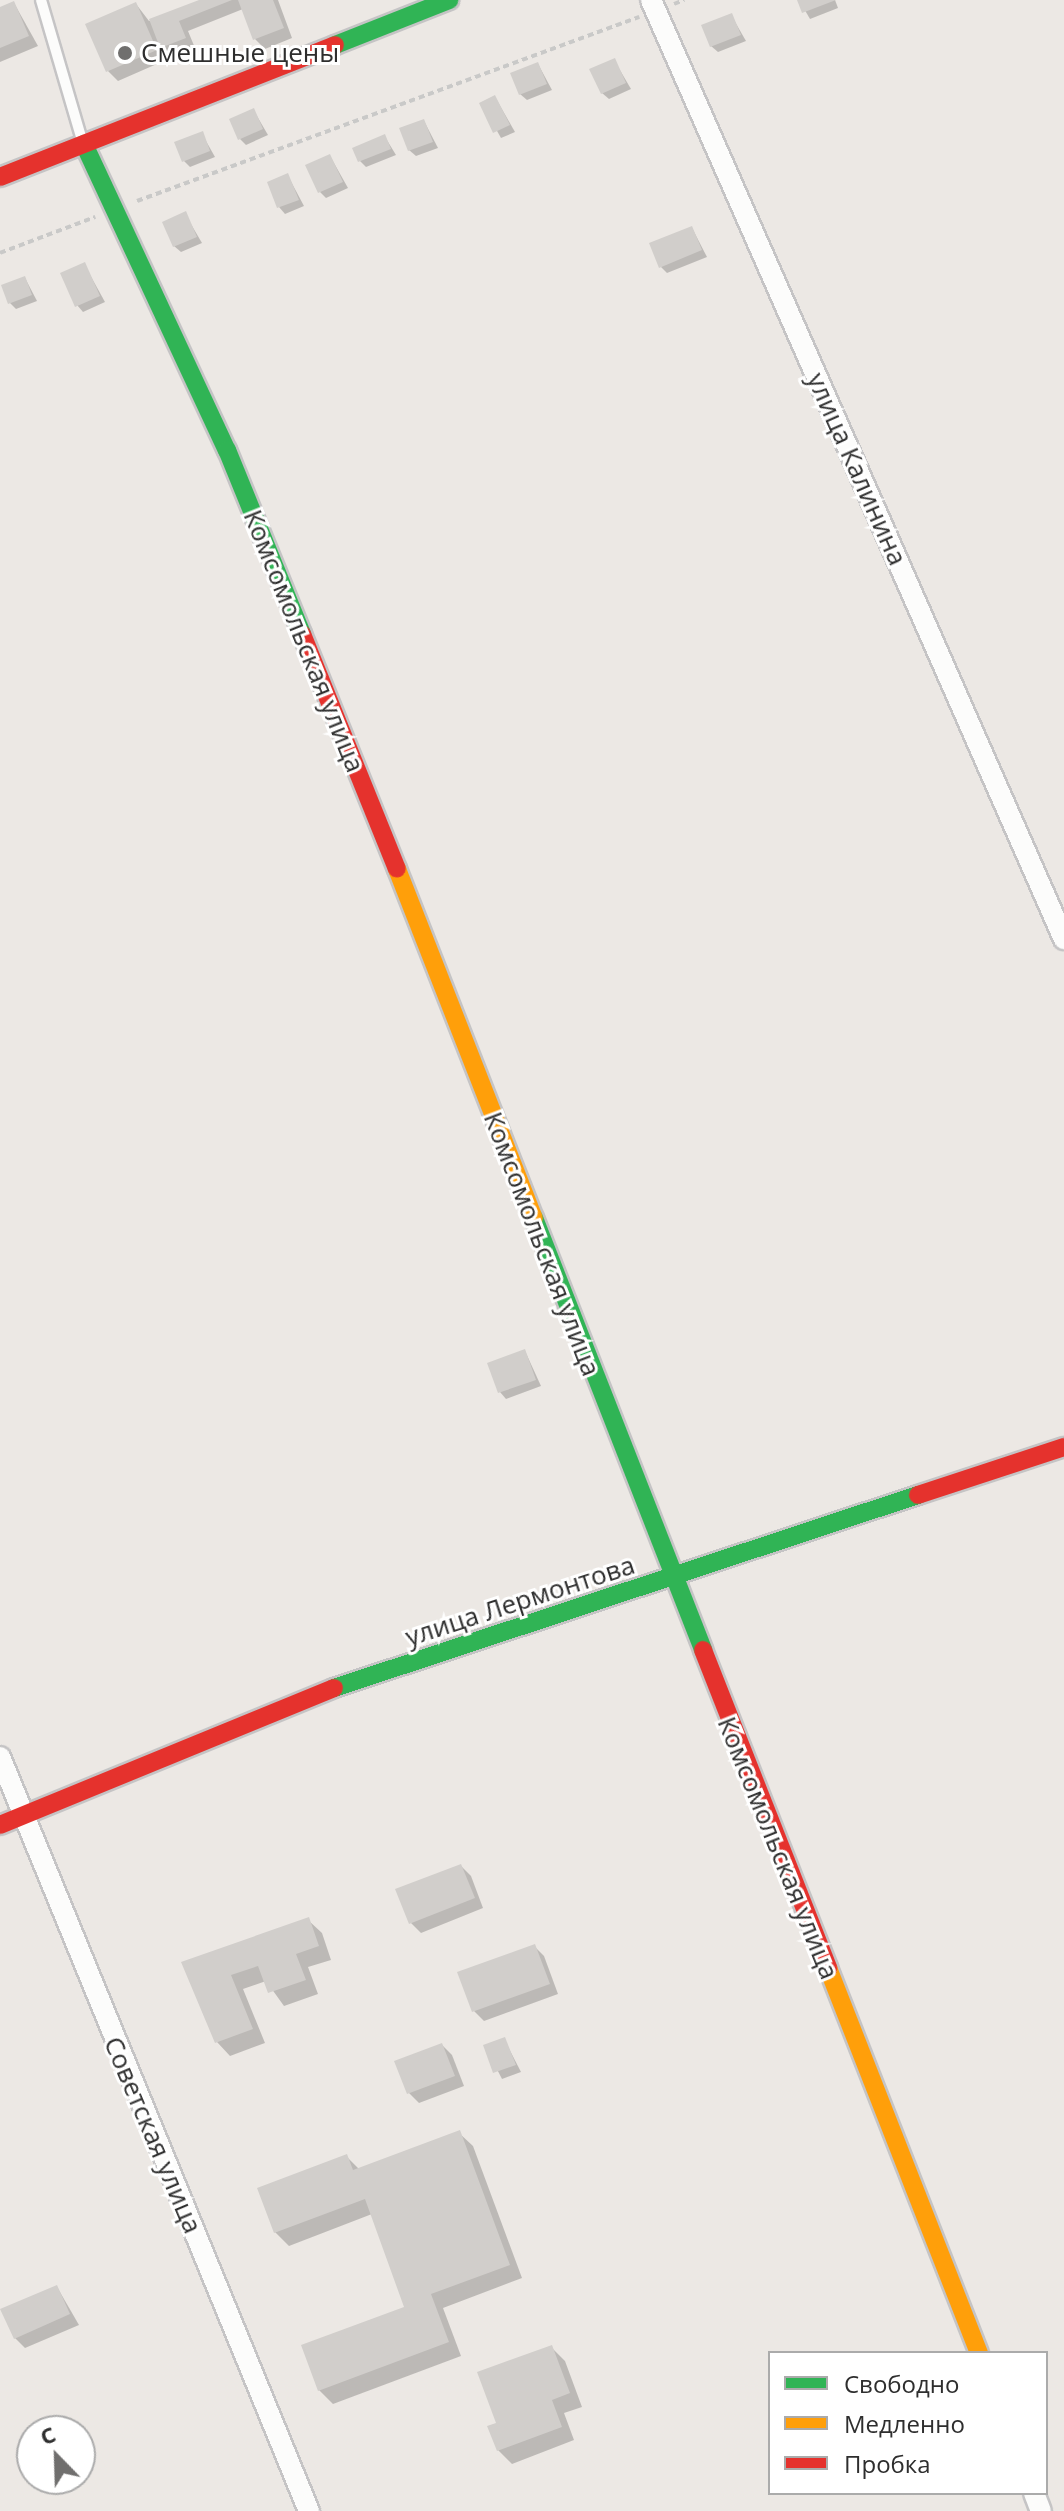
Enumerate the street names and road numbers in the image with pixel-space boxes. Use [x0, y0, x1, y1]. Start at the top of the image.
street label: улица Калинина [801, 368, 913, 570]
street label: Комсомольская улица [237, 505, 371, 777]
street label: Комсомольская улица [477, 1108, 607, 1380]
street label: улица Лермонтова [401, 1549, 639, 1653]
street label: Комсомольская улица [711, 1712, 845, 1984]
street label: Советская улица [98, 2032, 208, 2238]

